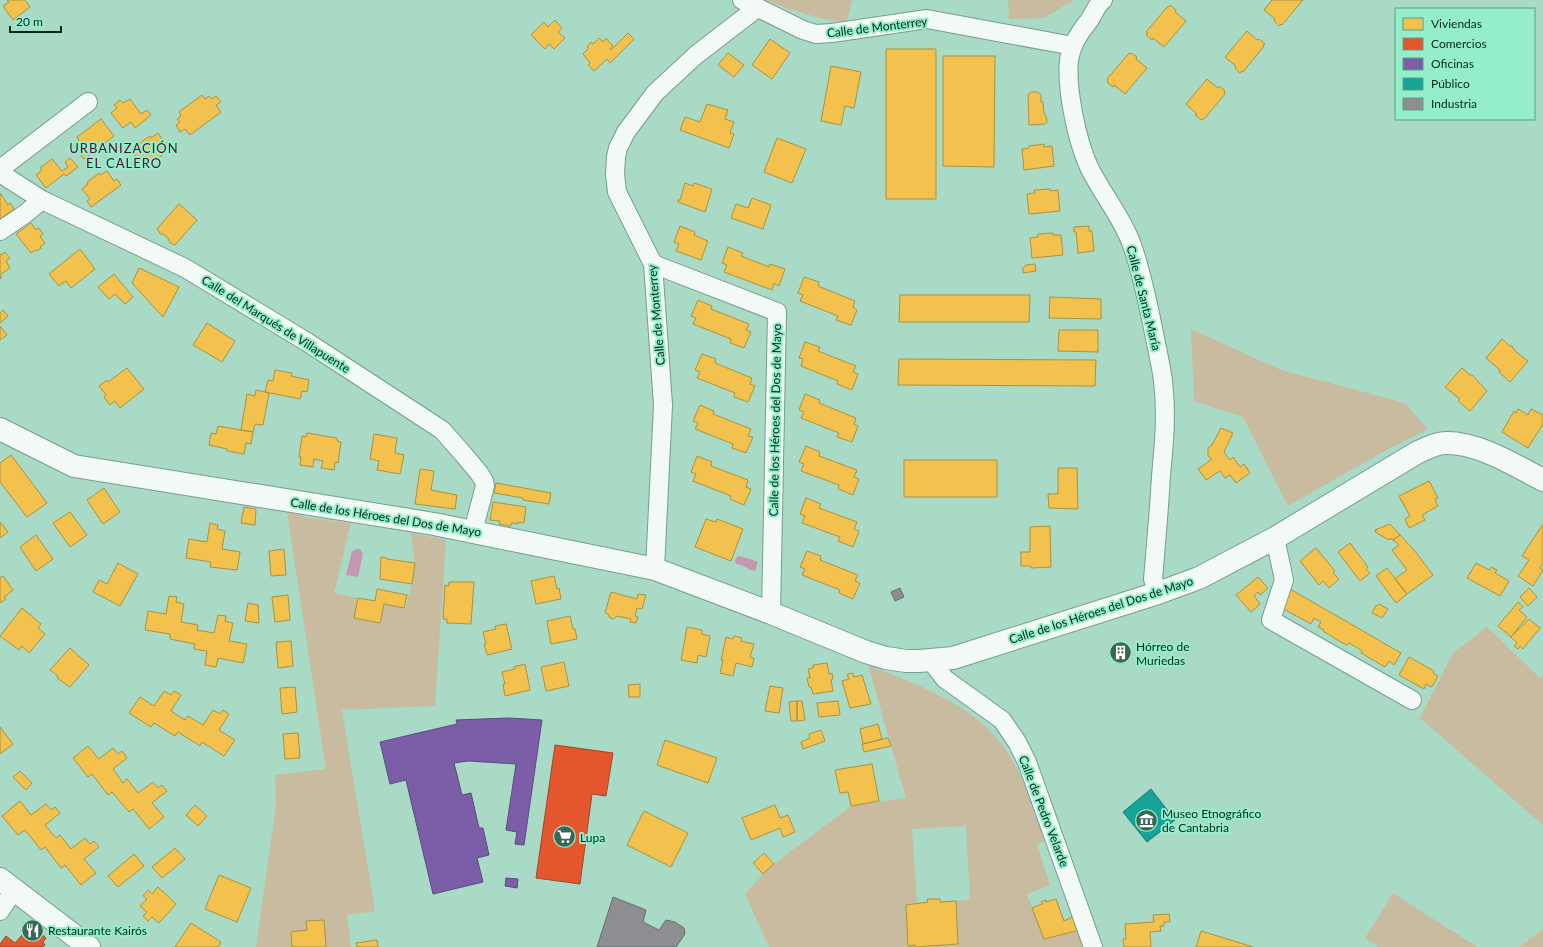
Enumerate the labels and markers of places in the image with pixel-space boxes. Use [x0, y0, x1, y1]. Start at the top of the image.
place label: Hórreo de Muriedas [1136, 639, 1190, 668]
building icon: Hórreo de Muriedas [1108, 640, 1134, 666]
place label: Museo Etnográfico de Cantabria [1162, 806, 1261, 835]
museum icon: Museo Etnográfico de Cantabria [1134, 807, 1160, 833]
supermarket icon: Lupa [551, 824, 577, 850]
place label: Lupa [580, 830, 605, 845]
restaurant icon: Restaurante Kairós [19, 917, 45, 943]
place label: Restaurante Kairós [48, 923, 147, 938]

